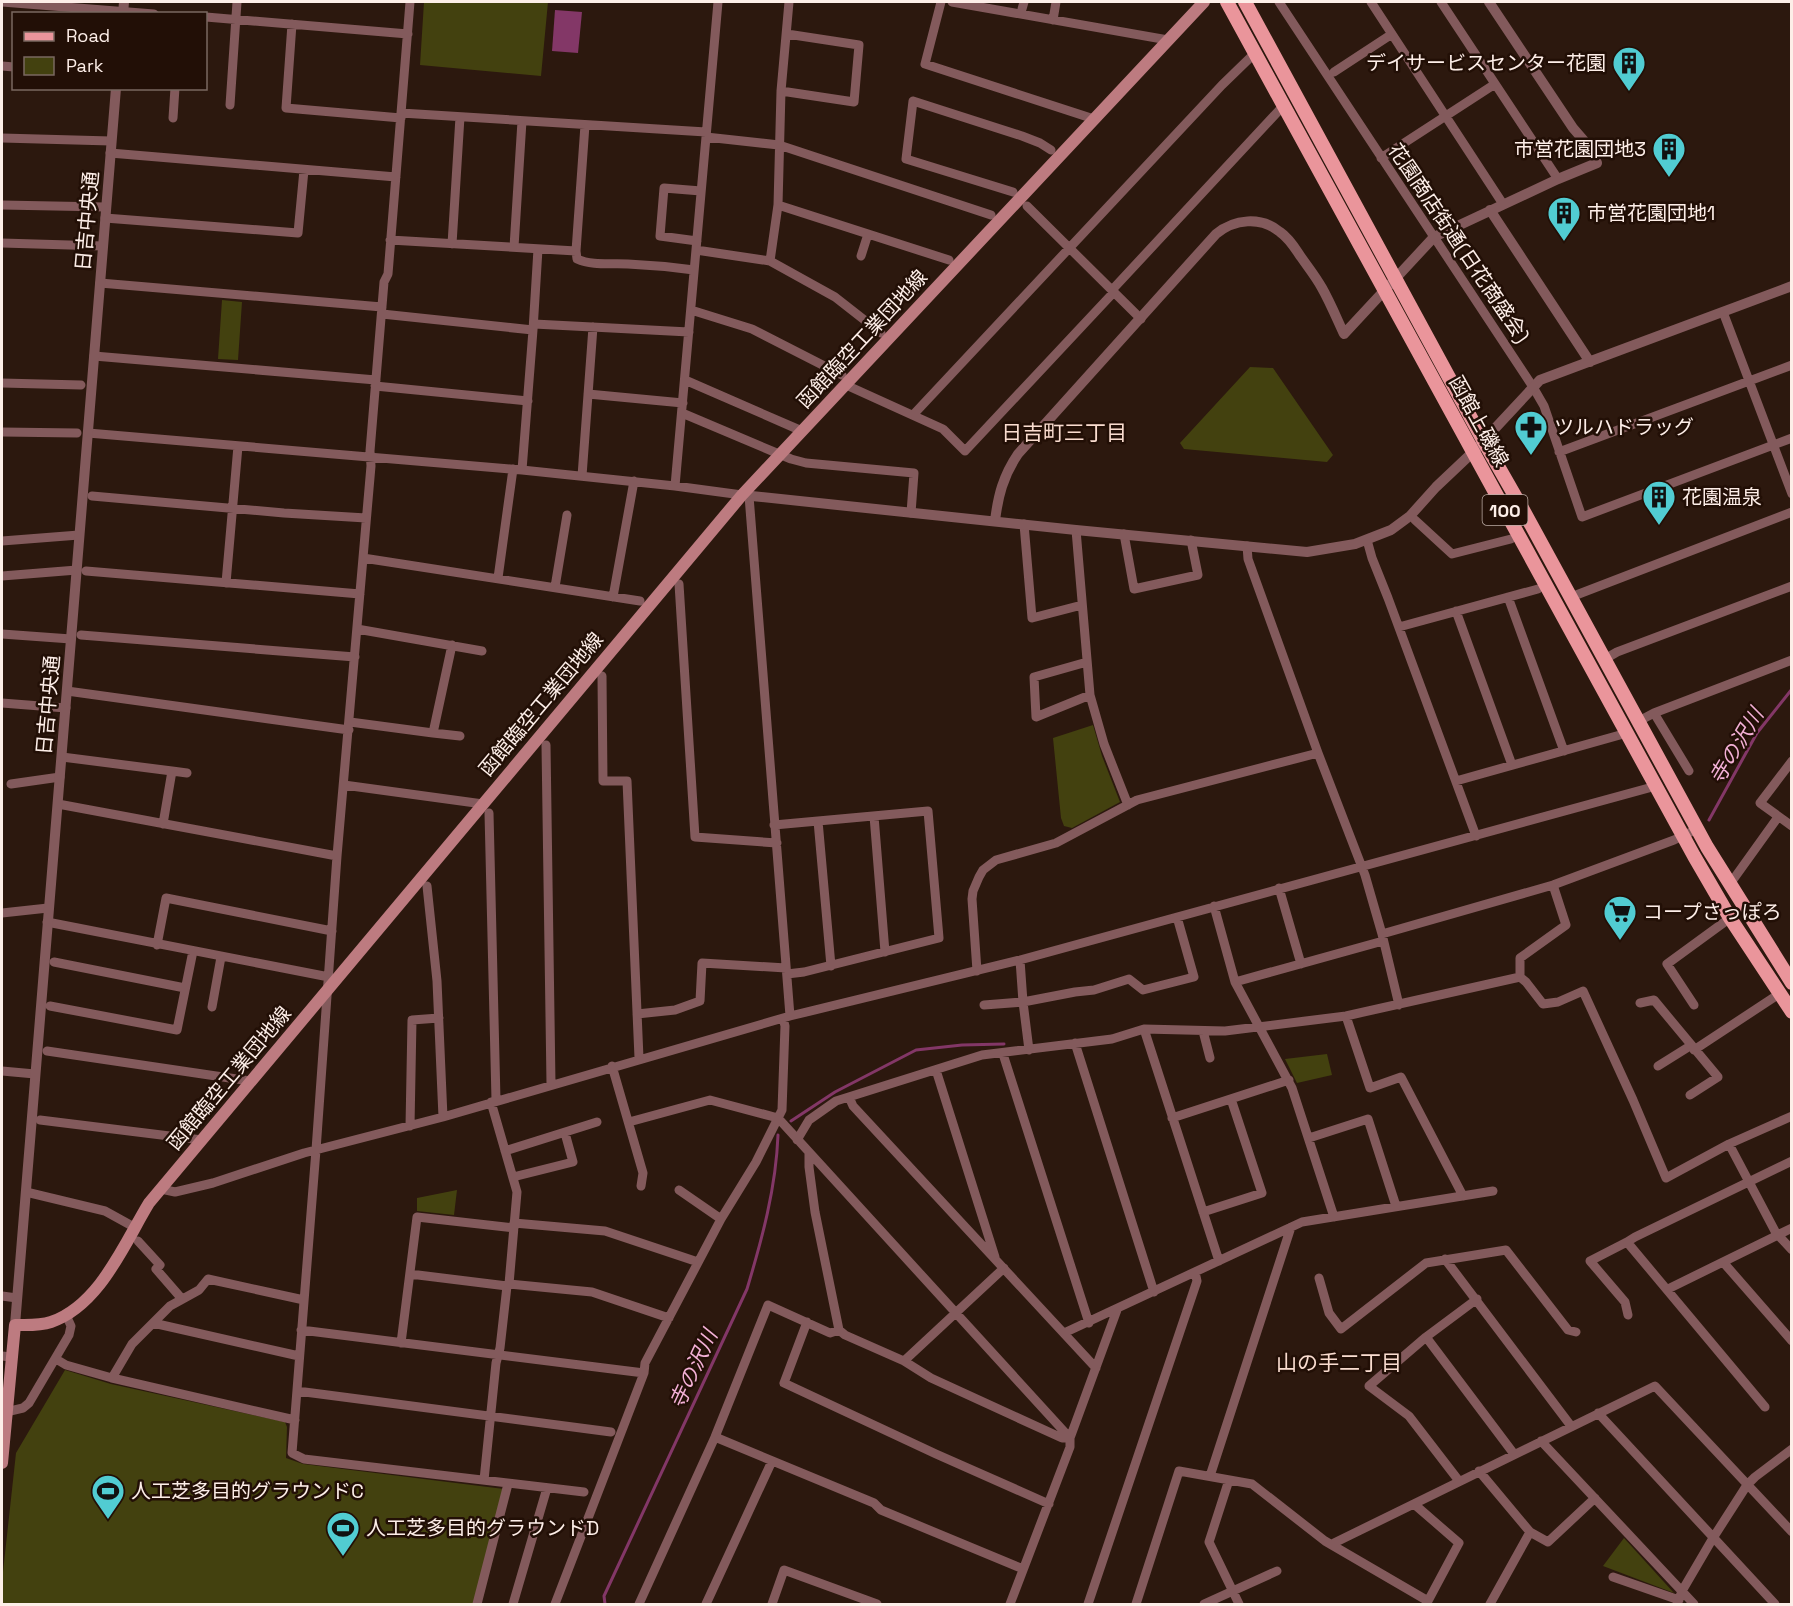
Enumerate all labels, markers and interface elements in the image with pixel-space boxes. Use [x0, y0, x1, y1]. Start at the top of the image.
legend [12, 12, 207, 90]
text: Road [66, 24, 110, 47]
building icon: デイサービスセンター花園 [1611, 45, 1647, 92]
place label: デイサービスセンター花園 [1366, 50, 1606, 76]
text: Park [66, 54, 104, 77]
building icon: 市営花園団地3 [1651, 131, 1687, 178]
place label: 市営花園団地3 [1514, 136, 1646, 162]
street label: 花園商店街通(日花商盛会) [1382, 138, 1536, 348]
street label: 日吉中央通 [70, 170, 104, 272]
building icon: 市営花園団地1 [1546, 195, 1582, 242]
place label: 市営花園団地1 [1587, 200, 1715, 226]
street label: 函館臨空工業団地線 [791, 264, 933, 414]
street label: 函館上磯線 [1443, 371, 1515, 471]
pharmacy icon: ツルハドラッグ [1513, 409, 1549, 456]
place label: ツルハドラッグ [1554, 414, 1694, 440]
district label: 日吉町三丁目 [1001, 419, 1127, 446]
building icon: 花園温泉 [1641, 479, 1677, 526]
place label: 花園温泉 [1682, 484, 1762, 510]
road number: 100 [1482, 495, 1528, 525]
street label: 函館臨空工業団地線 [473, 627, 609, 781]
street label: 日吉中央通 [31, 654, 65, 756]
water label: 寺の沢川 [1703, 701, 1770, 789]
supermarket icon: コープさっぽろ [1602, 894, 1638, 941]
place label: コープさっぽろ [1643, 899, 1782, 925]
street label: 函館臨空工業団地線 [161, 1001, 297, 1155]
water label: 寺の沢川 [663, 1323, 724, 1413]
district label: 山の手二丁目 [1276, 1349, 1402, 1376]
sports icon: 人工芝多目的グラウンドC [90, 1473, 126, 1520]
place label: 人工芝多目的グラウンドC [131, 1478, 364, 1504]
sports icon: 人工芝多目的グラウンドD [325, 1510, 361, 1557]
place label: 人工芝多目的グラウンドD [366, 1515, 599, 1541]

